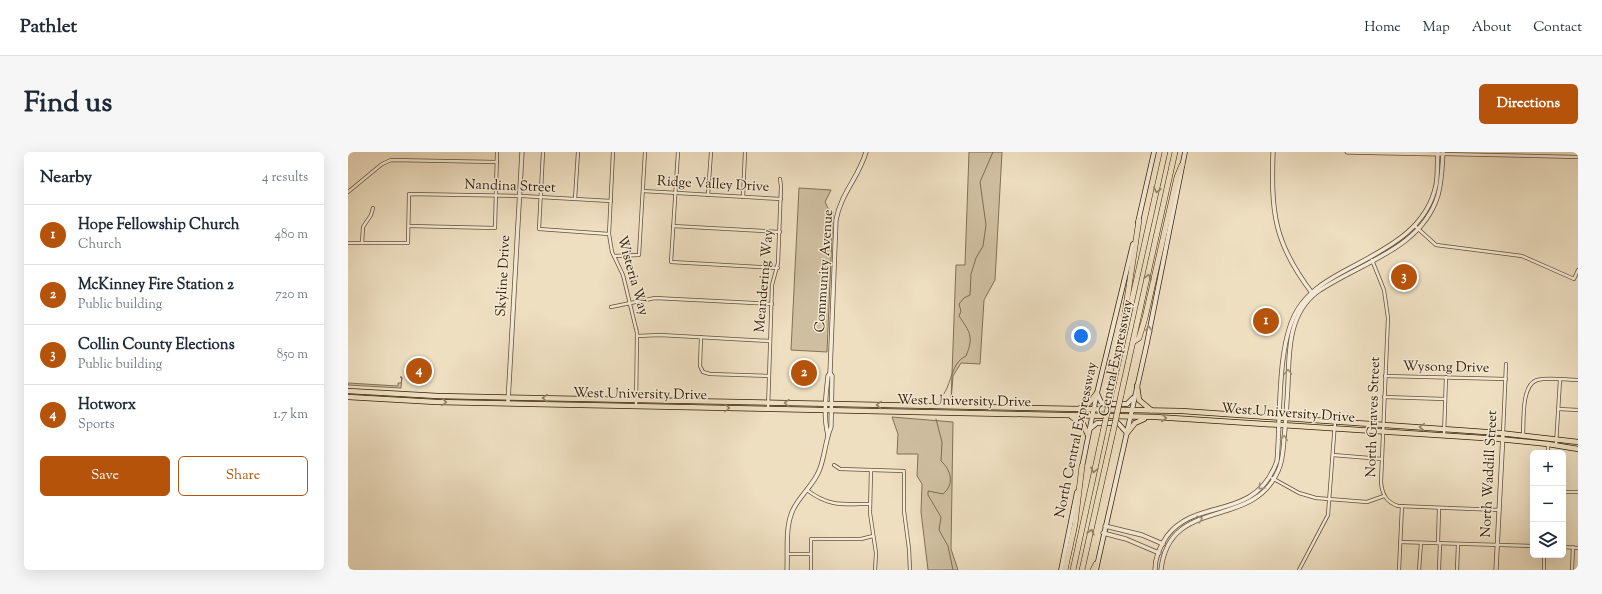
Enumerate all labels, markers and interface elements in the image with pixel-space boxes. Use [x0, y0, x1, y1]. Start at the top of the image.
text: Pathlet [20, 14, 77, 41]
text: Home [1364, 18, 1401, 38]
text: Map [1423, 18, 1450, 38]
text: About [1472, 18, 1511, 38]
text: Contact [1533, 18, 1582, 38]
text: Find us [24, 84, 112, 124]
button: Directions [1479, 84, 1578, 124]
text: Nearby [40, 166, 92, 190]
text: 4 results [262, 169, 308, 187]
street label: Ridge Valley Drive [656, 172, 770, 198]
street label: Nandina Street [464, 175, 556, 199]
one-way arrow [1153, 187, 1161, 193]
street label: Community Avenue [811, 209, 839, 333]
text: Hope Fellowship Church [78, 215, 240, 236]
text: 1 [51, 226, 55, 244]
text: 480 m [275, 226, 308, 244]
street label: Meandering Way [751, 229, 779, 333]
street label: Wisteria Way [611, 234, 653, 318]
street label: Skyline Drive [492, 235, 516, 317]
text: Church [78, 236, 122, 254]
pin: 3 [1391, 262, 1417, 292]
one-way arrow [1143, 274, 1151, 280]
text: McKinney Fire Station 2 [78, 275, 234, 296]
text: 2 [50, 286, 56, 304]
text: 720 m [275, 286, 308, 304]
text: Public building [78, 296, 162, 314]
street label: Central Expressway [1095, 298, 1139, 418]
pin: 1 [1253, 306, 1279, 336]
your location [1071, 326, 1091, 346]
one-way arrow [1144, 326, 1153, 332]
text: Collin County Elections [78, 335, 235, 356]
text: 3 [50, 346, 56, 364]
text: 850 m [277, 346, 308, 364]
text: Public building [78, 356, 162, 374]
pin: 4 [406, 356, 432, 386]
street label: North Graves Street [1362, 356, 1386, 478]
street label: Wysong Drive [1403, 357, 1489, 379]
pin: 2 [791, 358, 817, 388]
street label: North Central Expressway [1051, 360, 1103, 520]
one-way arrow [1284, 369, 1292, 375]
street label: West University Drive [573, 384, 707, 406]
street label: West University Drive [897, 391, 1031, 413]
one-way arrow [542, 394, 548, 402]
text: Hotworx [78, 395, 136, 416]
one-way arrow [441, 398, 447, 406]
one-way arrow [784, 399, 790, 407]
street label: West University Drive [1220, 399, 1356, 429]
one-way arrow [876, 401, 882, 409]
one-way arrow [724, 404, 730, 412]
text: 4 [50, 406, 56, 424]
text: 1.7 km [273, 406, 308, 424]
street label: North Waddill Street [1477, 410, 1503, 538]
one-way arrow [1161, 413, 1167, 422]
text: Sports [78, 416, 115, 434]
one-way arrow [1419, 423, 1425, 432]
one-way arrow [1279, 435, 1288, 441]
map controls [1530, 450, 1566, 558]
button: + [1530, 450, 1566, 486]
button: Save [40, 456, 170, 496]
button: Share [178, 456, 308, 496]
one-way arrow [1091, 467, 1099, 473]
one-way arrow [1259, 482, 1266, 489]
button: − [1530, 486, 1566, 522]
one-way arrow [1196, 516, 1203, 524]
button: layers [1530, 522, 1566, 558]
one-way arrow [1086, 529, 1094, 535]

